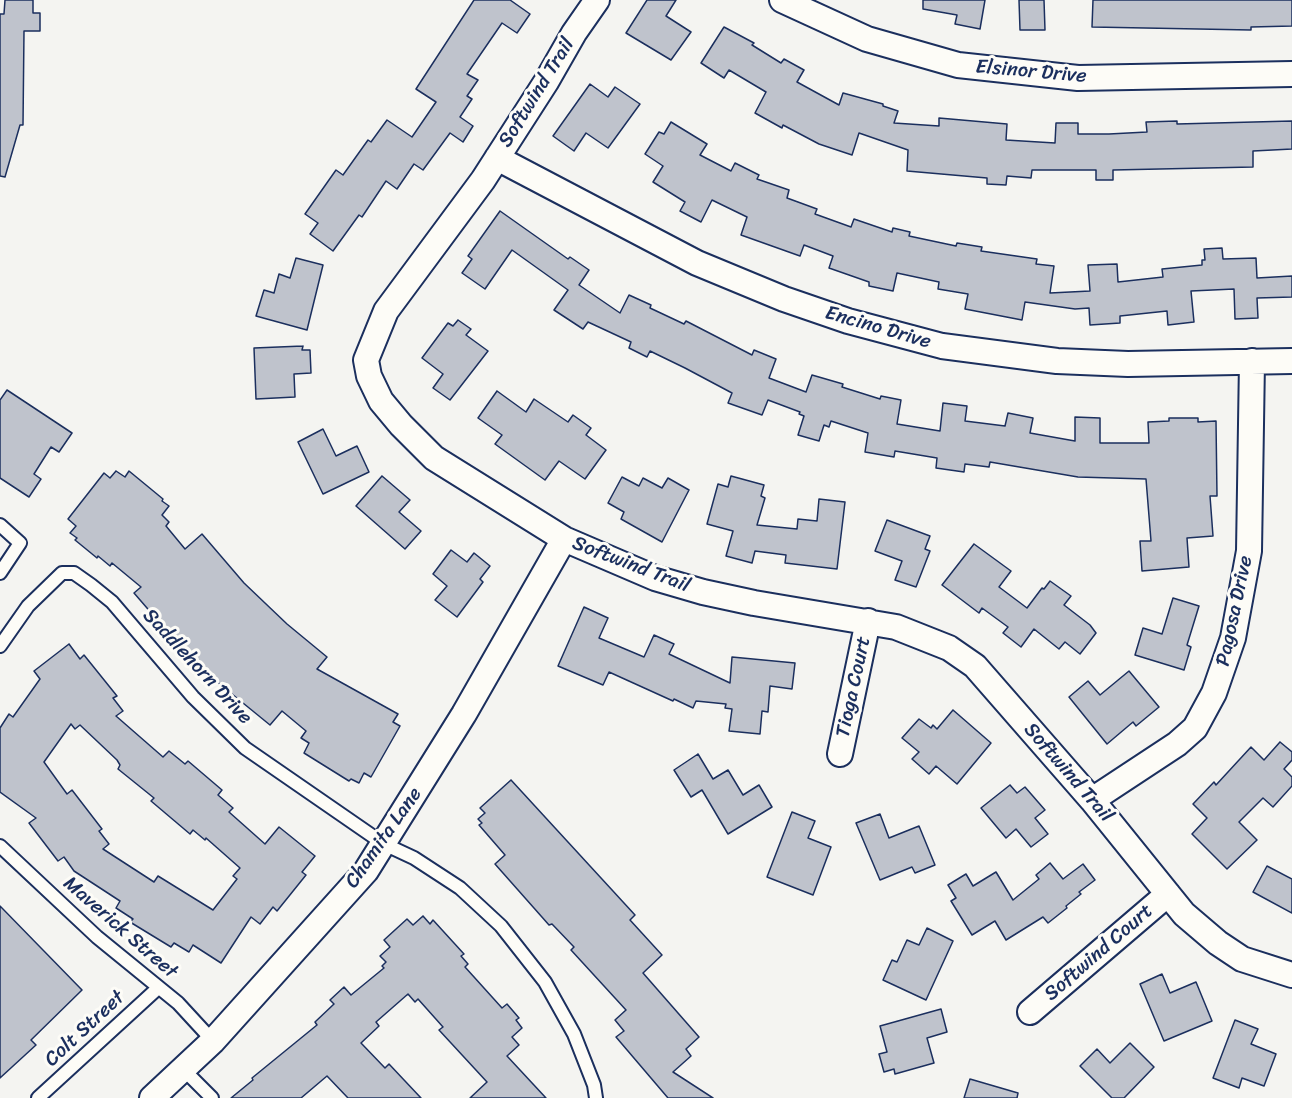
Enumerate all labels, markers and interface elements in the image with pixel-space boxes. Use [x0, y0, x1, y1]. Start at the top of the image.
street label: Softwind Trail [494, 34, 580, 152]
street label: Elsinor Drive [975, 55, 1087, 89]
street label: Encino Drive [822, 301, 934, 355]
street label: Softwind Trail [569, 532, 693, 598]
street label: Pagosa Drive [1212, 554, 1258, 668]
street label: Saddlehorn Drive [137, 604, 257, 730]
street label: Tioga Court [832, 634, 876, 740]
street label: Softwind Trail [1018, 718, 1118, 828]
street label: Chamita Lane [340, 783, 428, 893]
street label: Maverick Street [58, 872, 182, 984]
street label: Softwind Court [1040, 899, 1158, 1007]
street label: Colt Street [40, 986, 130, 1072]

